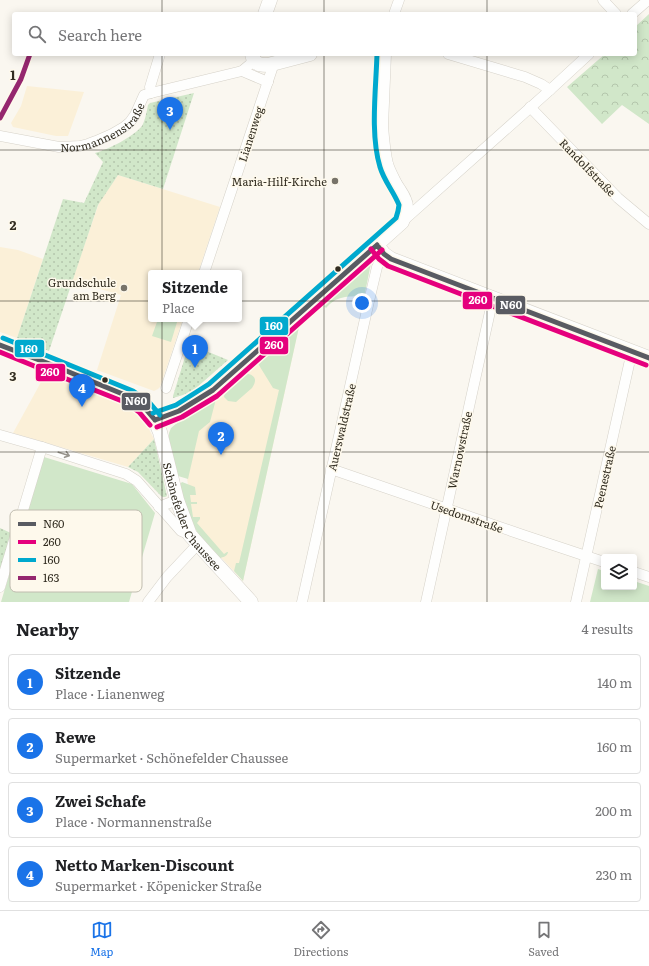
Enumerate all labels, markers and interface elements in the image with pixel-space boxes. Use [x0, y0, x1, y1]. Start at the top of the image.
search box [12, 12, 637, 56]
icon: search [26, 23, 48, 45]
text: Search here [58, 23, 142, 46]
text: 1 [10, 65, 16, 84]
pin: 3 [157, 97, 183, 130]
street label: Normannenstraße [60, 100, 148, 155]
street label: Lianenweg [234, 103, 267, 164]
street label: Randolfstraße [556, 134, 620, 200]
place label: Maria-Hilf-Kirche [232, 173, 327, 189]
marker: Maria-Hilf-Kirche [330, 176, 340, 186]
text: 2 [10, 215, 17, 234]
unlabelled marker [333, 264, 343, 274]
popup [148, 270, 242, 322]
place label: Grundschule am Berg [48, 274, 117, 303]
text: Sitzende [162, 275, 228, 298]
marker: Grundschule am Berg [119, 283, 129, 293]
line badge: 260 [462, 291, 493, 310]
text: 260 [468, 291, 488, 307]
your location [352, 293, 372, 313]
line badge: N60 [495, 295, 526, 315]
text: N60 [500, 296, 522, 312]
text: Place [162, 298, 194, 317]
line badge: 160 [259, 316, 289, 336]
text: 160 [265, 317, 283, 333]
pin: 1 [182, 335, 208, 368]
line badge: 260 [259, 336, 289, 355]
text: 260 [264, 336, 284, 352]
line badge: 160 [14, 339, 45, 358]
text: 160 [20, 340, 38, 356]
line badge: 260 [35, 363, 66, 382]
text: 260 [40, 363, 60, 379]
text: 3 [9, 366, 17, 385]
pin: 4 [69, 374, 95, 407]
unlabelled marker [100, 375, 110, 385]
street label: Auerswaldstraße [323, 381, 359, 472]
line badge: N60 [121, 392, 151, 411]
text: N60 [125, 392, 147, 408]
street label: Warnowstraße [443, 409, 475, 490]
pin: 2 [208, 422, 234, 455]
street label: Peenestraße [589, 444, 619, 510]
one-way arrow [58, 451, 71, 458]
street label: Schönefelder Chaussee [160, 461, 226, 574]
street label: Usedomstraße [428, 496, 506, 536]
legend [10, 510, 142, 592]
text: N60 [43, 515, 64, 531]
text: 260 [43, 533, 61, 549]
text: 160 [43, 551, 60, 567]
map controls [601, 554, 637, 590]
button: layers [601, 554, 637, 590]
text: 163 [43, 569, 59, 585]
text: Nearby [16, 616, 79, 641]
text: 4 results [582, 619, 633, 638]
text: Sitzende [55, 661, 121, 684]
text: 1 [27, 673, 33, 692]
text: 140 m [597, 673, 632, 692]
text: Place · Lianenweg [55, 684, 165, 703]
text: Rewe [55, 725, 96, 748]
text: 2 [27, 737, 33, 756]
text: 160 m [597, 737, 632, 756]
text: Supermarket · Schönefelder Chaussee [55, 748, 288, 767]
text: Zwei Schafe [55, 789, 146, 812]
text: 3 [26, 801, 34, 820]
text: 200 m [595, 801, 632, 820]
text: Place · Normannenstraße [55, 812, 212, 831]
text: Netto Marken-Discount [55, 853, 234, 876]
text: 4 [26, 865, 34, 884]
text: 230 m [596, 865, 632, 884]
text: Supermarket · Köpenicker Straße [55, 876, 262, 895]
tab: Map [90, 919, 113, 959]
tab: Directions [293, 919, 348, 959]
tab: Saved [528, 919, 559, 959]

